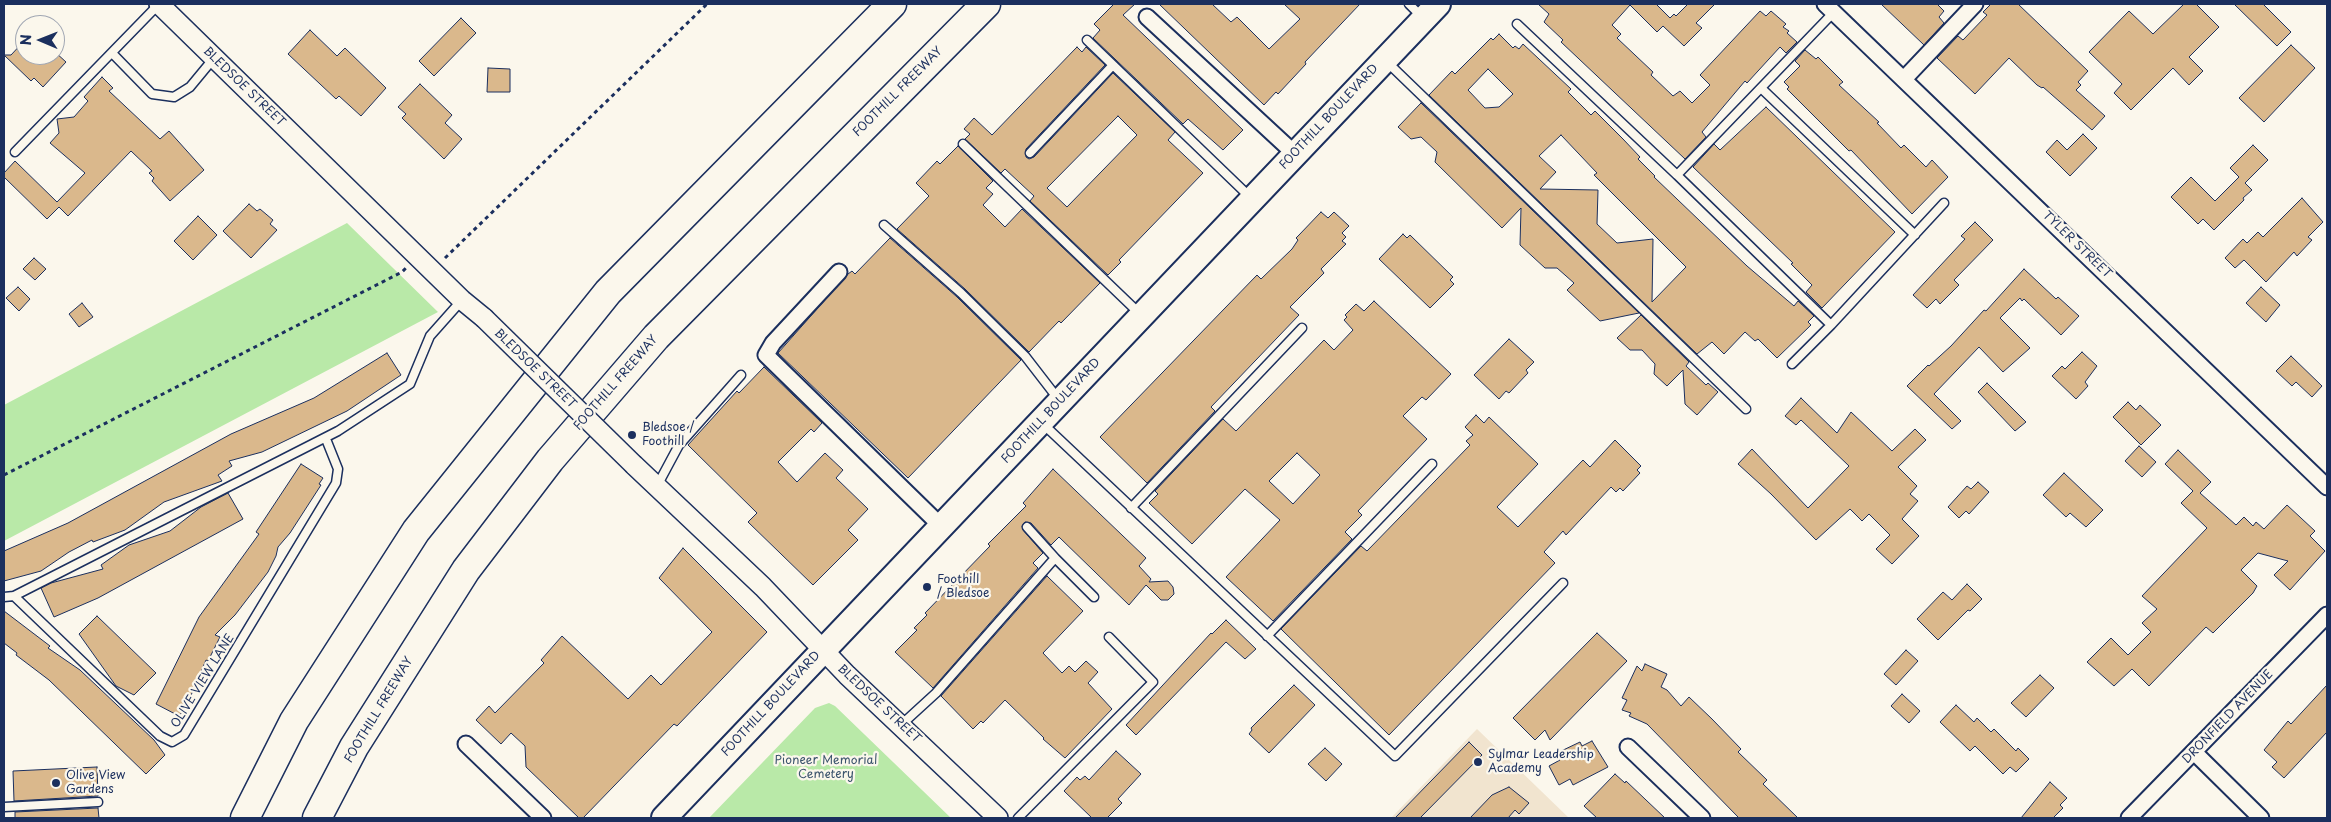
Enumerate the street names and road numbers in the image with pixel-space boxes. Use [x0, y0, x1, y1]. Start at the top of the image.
street label: BLEDSOE STREET [200, 44, 288, 130]
street label: FOOTHILL FREEWAY [850, 44, 946, 140]
street label: FOOTHILL BOULEVARD [1277, 61, 1381, 173]
street label: TYLER STREET [2040, 209, 2114, 281]
street label: BLEDSOE STREET [491, 326, 579, 412]
street label: FOOTHILL FREEWAY [571, 333, 661, 433]
street label: FOOTHILL BOULEVARD [999, 355, 1103, 467]
street label: OLIVE VIEW LANE [168, 632, 238, 730]
street label: FOOTHILL BOULEVARD [719, 648, 823, 760]
street label: FOOTHILL FREEWAY [342, 654, 416, 766]
street label: BLEDSOE STREET [834, 662, 924, 746]
street label: DRONFIELD AVENUE [2180, 667, 2276, 767]

